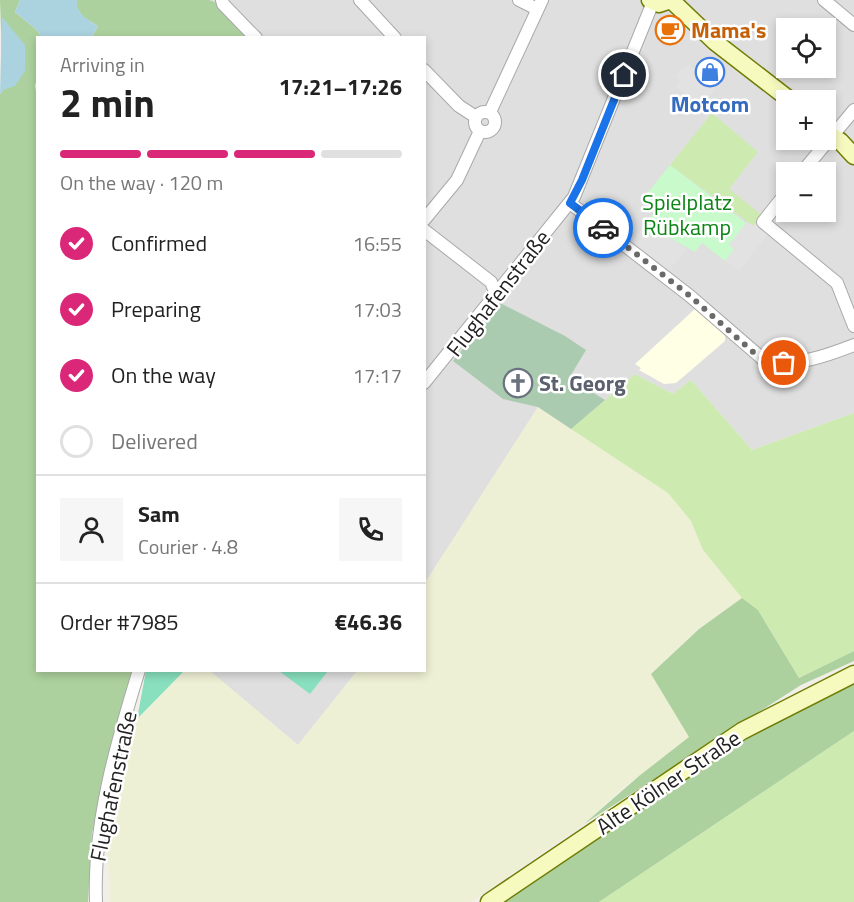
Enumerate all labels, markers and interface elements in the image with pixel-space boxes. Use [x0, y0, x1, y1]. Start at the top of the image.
place label: Mama's [691, 13, 766, 47]
cafe icon: Mama's [654, 14, 686, 46]
map controls [776, 18, 836, 222]
button: locate [776, 18, 836, 78]
text: Arriving in [60, 49, 145, 80]
pin [598, 49, 649, 100]
shop icon: Motcom [694, 56, 726, 88]
icon: home [607, 58, 640, 91]
text: 17:21–17:26 [279, 70, 402, 104]
text: 2 min [60, 73, 155, 132]
place label: Motcom [671, 87, 749, 121]
button: + [776, 90, 836, 150]
button: − [776, 162, 836, 222]
text: On the way · 120 m [60, 167, 223, 198]
park label: Spielplatz Rübkamp [642, 185, 732, 244]
courier [573, 198, 633, 258]
icon: car [587, 212, 620, 245]
street label: Flughafenstraße [438, 222, 558, 364]
text: Confirmed [111, 226, 207, 260]
icon: check [60, 227, 93, 260]
text: 16:55 [353, 228, 402, 259]
text: Preparing [111, 292, 201, 326]
icon: check [60, 293, 93, 326]
text: 17:03 [353, 294, 402, 325]
pin [758, 337, 809, 388]
icon: bag [767, 346, 800, 379]
text: On the way [111, 358, 216, 392]
icon: check [60, 359, 93, 392]
text: 17:17 [353, 360, 402, 391]
place label: St. Georg [539, 366, 626, 400]
church icon: St. Georg [502, 367, 534, 399]
text: Delivered [111, 424, 198, 458]
text: Sam [138, 497, 180, 531]
button: person [60, 498, 123, 561]
button: phone [339, 498, 402, 561]
text: Courier · 4.8 [138, 531, 238, 562]
text: Order #7985 [60, 605, 179, 639]
text: €46.36 [335, 605, 402, 639]
street label: Flughafenstraße [80, 708, 146, 864]
street label: Alte Kölner Straße [589, 721, 747, 843]

